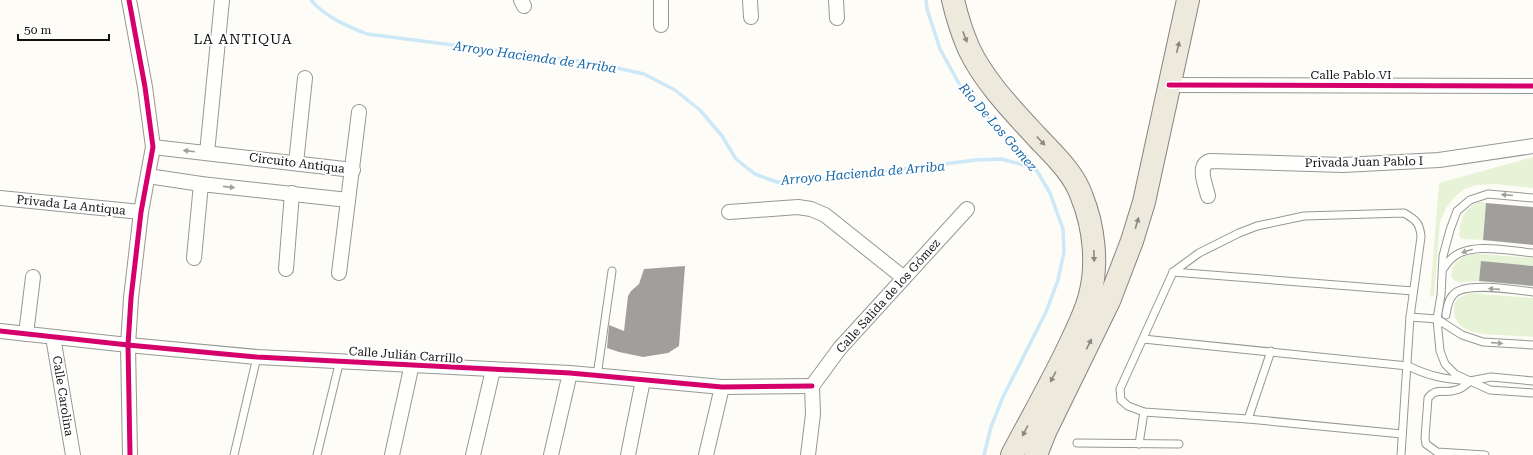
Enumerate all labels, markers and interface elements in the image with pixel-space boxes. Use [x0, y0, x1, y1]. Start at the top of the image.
scale bar [18, 16, 109, 42]
text: 50 m [24, 23, 51, 37]
district label: LA ANTIQUA [193, 31, 293, 47]
one-way arrow [962, 32, 968, 44]
water label: Arroyo Hacienda de Arriba [452, 38, 618, 76]
one-way arrow [1175, 40, 1181, 53]
street label: Calle Pablo VI [1311, 68, 1391, 82]
water label: Rio De Los Gomez [955, 79, 1040, 174]
one-way arrow [1036, 137, 1045, 146]
one-way arrow [183, 147, 195, 154]
street label: Circuito Antiqua [248, 150, 346, 176]
street label: Privada Juan Pablo I [1305, 154, 1423, 170]
water label: Arroyo Hacienda de Arriba [779, 158, 946, 188]
one-way arrow [223, 184, 235, 190]
street label: Privada La Antiqua [16, 192, 127, 218]
one-way arrow [1501, 192, 1513, 199]
one-way arrow [1134, 217, 1140, 229]
street label: Calle Salida de los Gómez [833, 236, 943, 356]
one-way arrow [1460, 248, 1472, 254]
one-way arrow [1091, 250, 1097, 263]
one-way arrow [1488, 285, 1500, 292]
one-way arrow [1086, 338, 1092, 350]
one-way arrow [1491, 339, 1503, 346]
street label: Calle Julián Carrillo [348, 344, 464, 366]
street label: Calle Carolina [50, 355, 76, 438]
one-way arrow [1050, 372, 1056, 383]
one-way arrow [1021, 425, 1028, 437]

